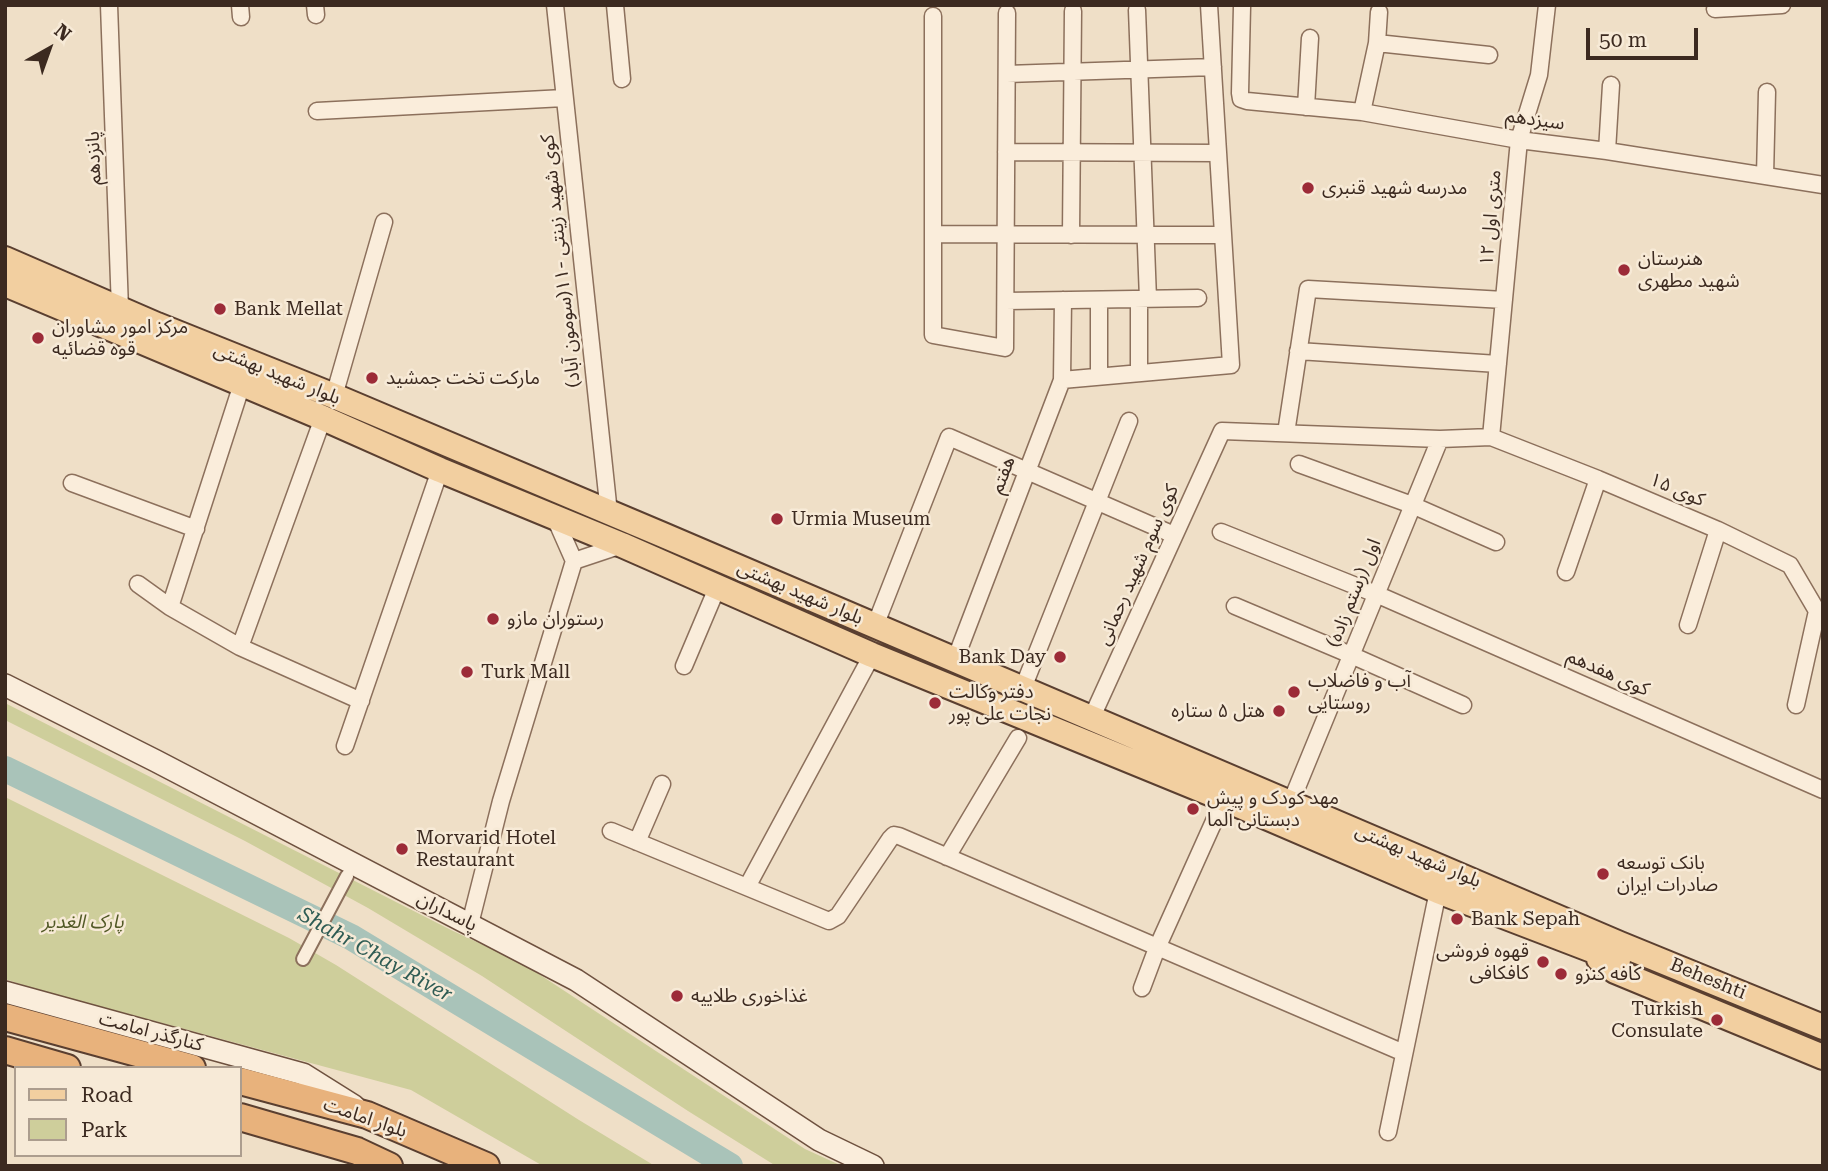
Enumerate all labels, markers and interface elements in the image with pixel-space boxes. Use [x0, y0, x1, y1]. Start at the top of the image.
north arrow [14, 14, 84, 84]
scale bar [1590, 14, 1702, 58]
text: N [50, 19, 76, 46]
text: 50 m [1599, 28, 1647, 52]
street label: سیزدهم [1504, 105, 1566, 135]
street label: پانزدهم [82, 131, 106, 185]
street label: کوی شهید زینتی -۱۱(سومون آباد) [536, 133, 586, 389]
street label: ۱۲ متری اول [1475, 169, 1507, 267]
place label: مدرسه شهید قنبری [1322, 177, 1467, 199]
marker: مدرسه شهید قنبری [1300, 180, 1316, 196]
place label: هنرستان شهید مطهری [1638, 248, 1740, 292]
marker: هنرستان شهید مطهری [1616, 262, 1632, 278]
place label: Bank Mellat [234, 298, 343, 320]
marker: Bank Mellat [212, 301, 228, 317]
place label: مرکز امور مشاوران قوه قضائیه [52, 316, 188, 360]
marker: مرکز امور مشاوران قوه قضائیه [30, 330, 46, 346]
street label: بلوار شهید بهشتی [210, 338, 344, 410]
place label: مارکت تخت جمشید [386, 367, 540, 389]
marker: مارکت تخت جمشید [364, 370, 380, 386]
street label: هفتم [986, 453, 1020, 497]
street label: کوی ۱۵ [1646, 468, 1708, 512]
street label: کوی سوم شهید رحمانی [1092, 481, 1184, 649]
place label: Urmia Museum [791, 508, 931, 530]
marker: Urmia Museum [769, 511, 785, 527]
street label: اول (رستم زاده) [1322, 535, 1386, 651]
street label: بلوار شهید بهشتی [734, 556, 866, 630]
place label: رستوران مازو [507, 608, 604, 630]
marker: رستوران مازو [485, 611, 501, 627]
street label: کوی هفدهم [1563, 645, 1653, 701]
place label: Bank Day [959, 646, 1046, 668]
marker: Bank Day [1052, 649, 1068, 665]
place label: Turk Mall [481, 661, 570, 683]
marker: Turk Mall [459, 664, 475, 680]
place label: آب و فاضلاب روستایی [1308, 670, 1411, 714]
place label: دفتر وکالت نجات علی پور [949, 681, 1051, 725]
marker: آب و فاضلاب روستایی [1286, 684, 1302, 700]
marker: دفتر وکالت نجات علی پور [927, 695, 943, 711]
place label: هتل ۵ ستاره [1171, 700, 1265, 722]
marker: هتل ۵ ستاره [1271, 703, 1287, 719]
place label: مهد کودک و پیش دبستانی آلما [1207, 787, 1339, 831]
marker: مهد کودک و پیش دبستانی آلما [1185, 801, 1201, 817]
street label: بلوار شهید بهشتی [1352, 819, 1484, 893]
place label: Morvarid Hotel Restaurant [416, 827, 556, 871]
marker: Morvarid Hotel Restaurant [394, 841, 410, 857]
place label: بانک توسعه صادرات ایران [1617, 852, 1718, 896]
marker: بانک توسعه صادرات ایران [1595, 866, 1611, 882]
street label: پاسداران [413, 887, 481, 937]
water label: Shahr Chay River [294, 902, 456, 1008]
place label: Bank Sepah [1471, 908, 1580, 930]
park label: پارک الغدیر [42, 911, 124, 933]
marker: Bank Sepah [1449, 911, 1465, 927]
place label: قهوه فروشی کافکافی [1436, 940, 1529, 984]
street label: Beheshti [1667, 953, 1749, 1005]
marker: قهوه فروشی کافکافی [1535, 954, 1551, 970]
place label: کافه کنزو [1575, 963, 1641, 985]
marker: کافه کنزو [1553, 966, 1569, 982]
place label: غذاخوری طلاییه [691, 985, 808, 1007]
marker: غذاخوری طلاییه [669, 988, 685, 1004]
place label: Turkish Consulate [1611, 998, 1703, 1042]
street label: کنارگذر امامت [97, 1007, 205, 1057]
marker: Turkish Consulate [1709, 1012, 1725, 1028]
legend [14, 1066, 242, 1157]
text: Road [81, 1083, 133, 1107]
street label: بلوار امامت [320, 1093, 410, 1143]
text: Park [81, 1118, 127, 1142]

